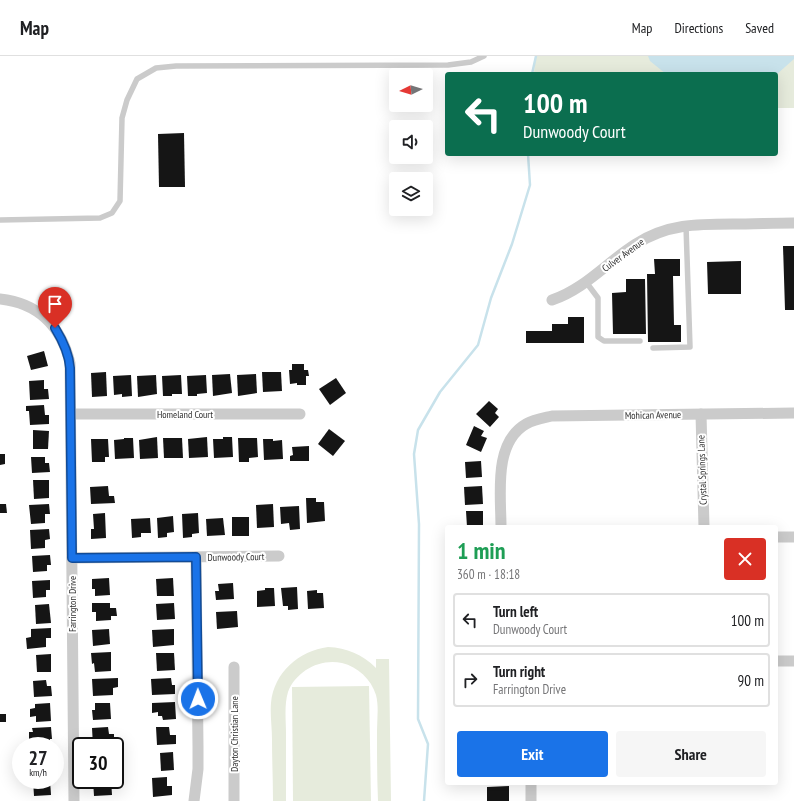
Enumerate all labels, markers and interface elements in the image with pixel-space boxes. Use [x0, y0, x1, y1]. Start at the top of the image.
text: Map [20, 16, 49, 40]
text: Map [632, 19, 652, 37]
text: Directions [674, 19, 723, 37]
text: Saved [745, 19, 774, 37]
north arrow [389, 68, 433, 112]
map controls [389, 68, 433, 216]
text: 100 m [523, 84, 587, 121]
icon: left [457, 88, 509, 140]
button: sound [389, 120, 433, 164]
text: Dunwoody Court [523, 120, 626, 143]
button: layers [389, 172, 433, 216]
street label: Culver Avenue [599, 235, 647, 275]
pin [38, 287, 72, 328]
icon: arrive [44, 293, 66, 315]
street label: Homeland Court [157, 408, 213, 421]
street label: Mohican Avenue [625, 408, 681, 422]
street label: Crystal Springs Lane [694, 435, 710, 505]
text: 1 min [457, 535, 505, 566]
button: close [724, 538, 766, 580]
street label: Dunwoody Court [207, 550, 265, 564]
text: 360 m · 18:18 [457, 566, 520, 583]
street label: Farrington Drive [66, 576, 79, 632]
text: Turn left [493, 602, 538, 621]
icon: left [459, 609, 481, 631]
text: 100 m [731, 611, 764, 630]
text: Dunwoody Court [493, 621, 567, 638]
text: Turn right [493, 662, 545, 681]
icon: right [459, 669, 481, 691]
text: 90 m [738, 671, 764, 690]
position arrow [177, 678, 219, 720]
text: Farrington Drive [493, 681, 566, 698]
street label: Dayton Christian Lane [228, 696, 241, 772]
button: Exit [457, 731, 608, 777]
button: Share [616, 731, 766, 777]
speed limit sign: 30 [72, 737, 124, 789]
text: 27 [28, 745, 48, 771]
text: km/h [29, 766, 47, 779]

